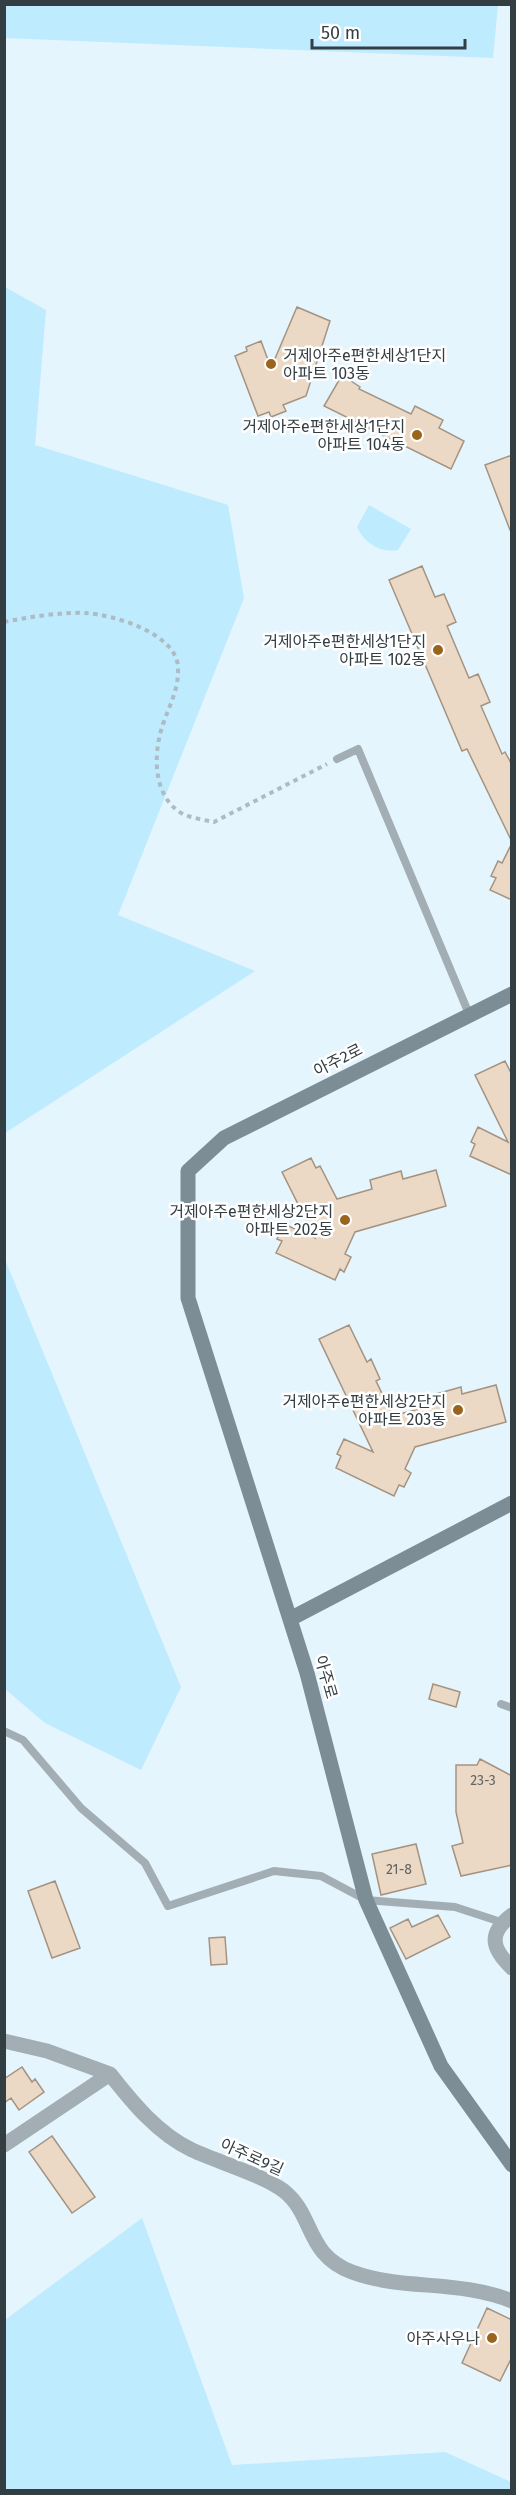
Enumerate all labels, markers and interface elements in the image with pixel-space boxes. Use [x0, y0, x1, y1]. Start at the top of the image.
scale bar [312, 12, 465, 50]
text: 50 m [321, 22, 360, 44]
place label: 거제아주e편한세상1단지 아파트 103동 [283, 346, 446, 383]
marker: 거제아주e편한세상1단지 아파트 103동 [264, 357, 278, 371]
place label: 거제아주e편한세상1단지 아파트 104동 [242, 417, 405, 454]
marker: 거제아주e편한세상1단지 아파트 104동 [410, 428, 424, 442]
place label: 거제아주e편한세상1단지 아파트 102동 [263, 632, 426, 669]
marker: 거제아주e편한세상1단지 아파트 102동 [431, 643, 445, 657]
street label: 아주2로 [310, 1040, 366, 1080]
place label: 거제아주e편한세상2단지 아파트 202동 [169, 1202, 333, 1239]
marker: 거제아주e편한세상2단지 아파트 202동 [338, 1213, 352, 1227]
place label: 거제아주e편한세상2단지 아파트 203동 [282, 1392, 446, 1429]
marker: 거제아주e편한세상2단지 아파트 203동 [451, 1403, 465, 1417]
street label: 아주로 [311, 1653, 341, 1701]
house number: 23-3 [470, 1772, 496, 1789]
house number: 21-8 [386, 1861, 412, 1878]
street label: 아주로9길 [217, 2135, 287, 2179]
place label: 아주사우나 [406, 2329, 480, 2348]
marker: 아주사우나 [485, 2331, 499, 2345]

